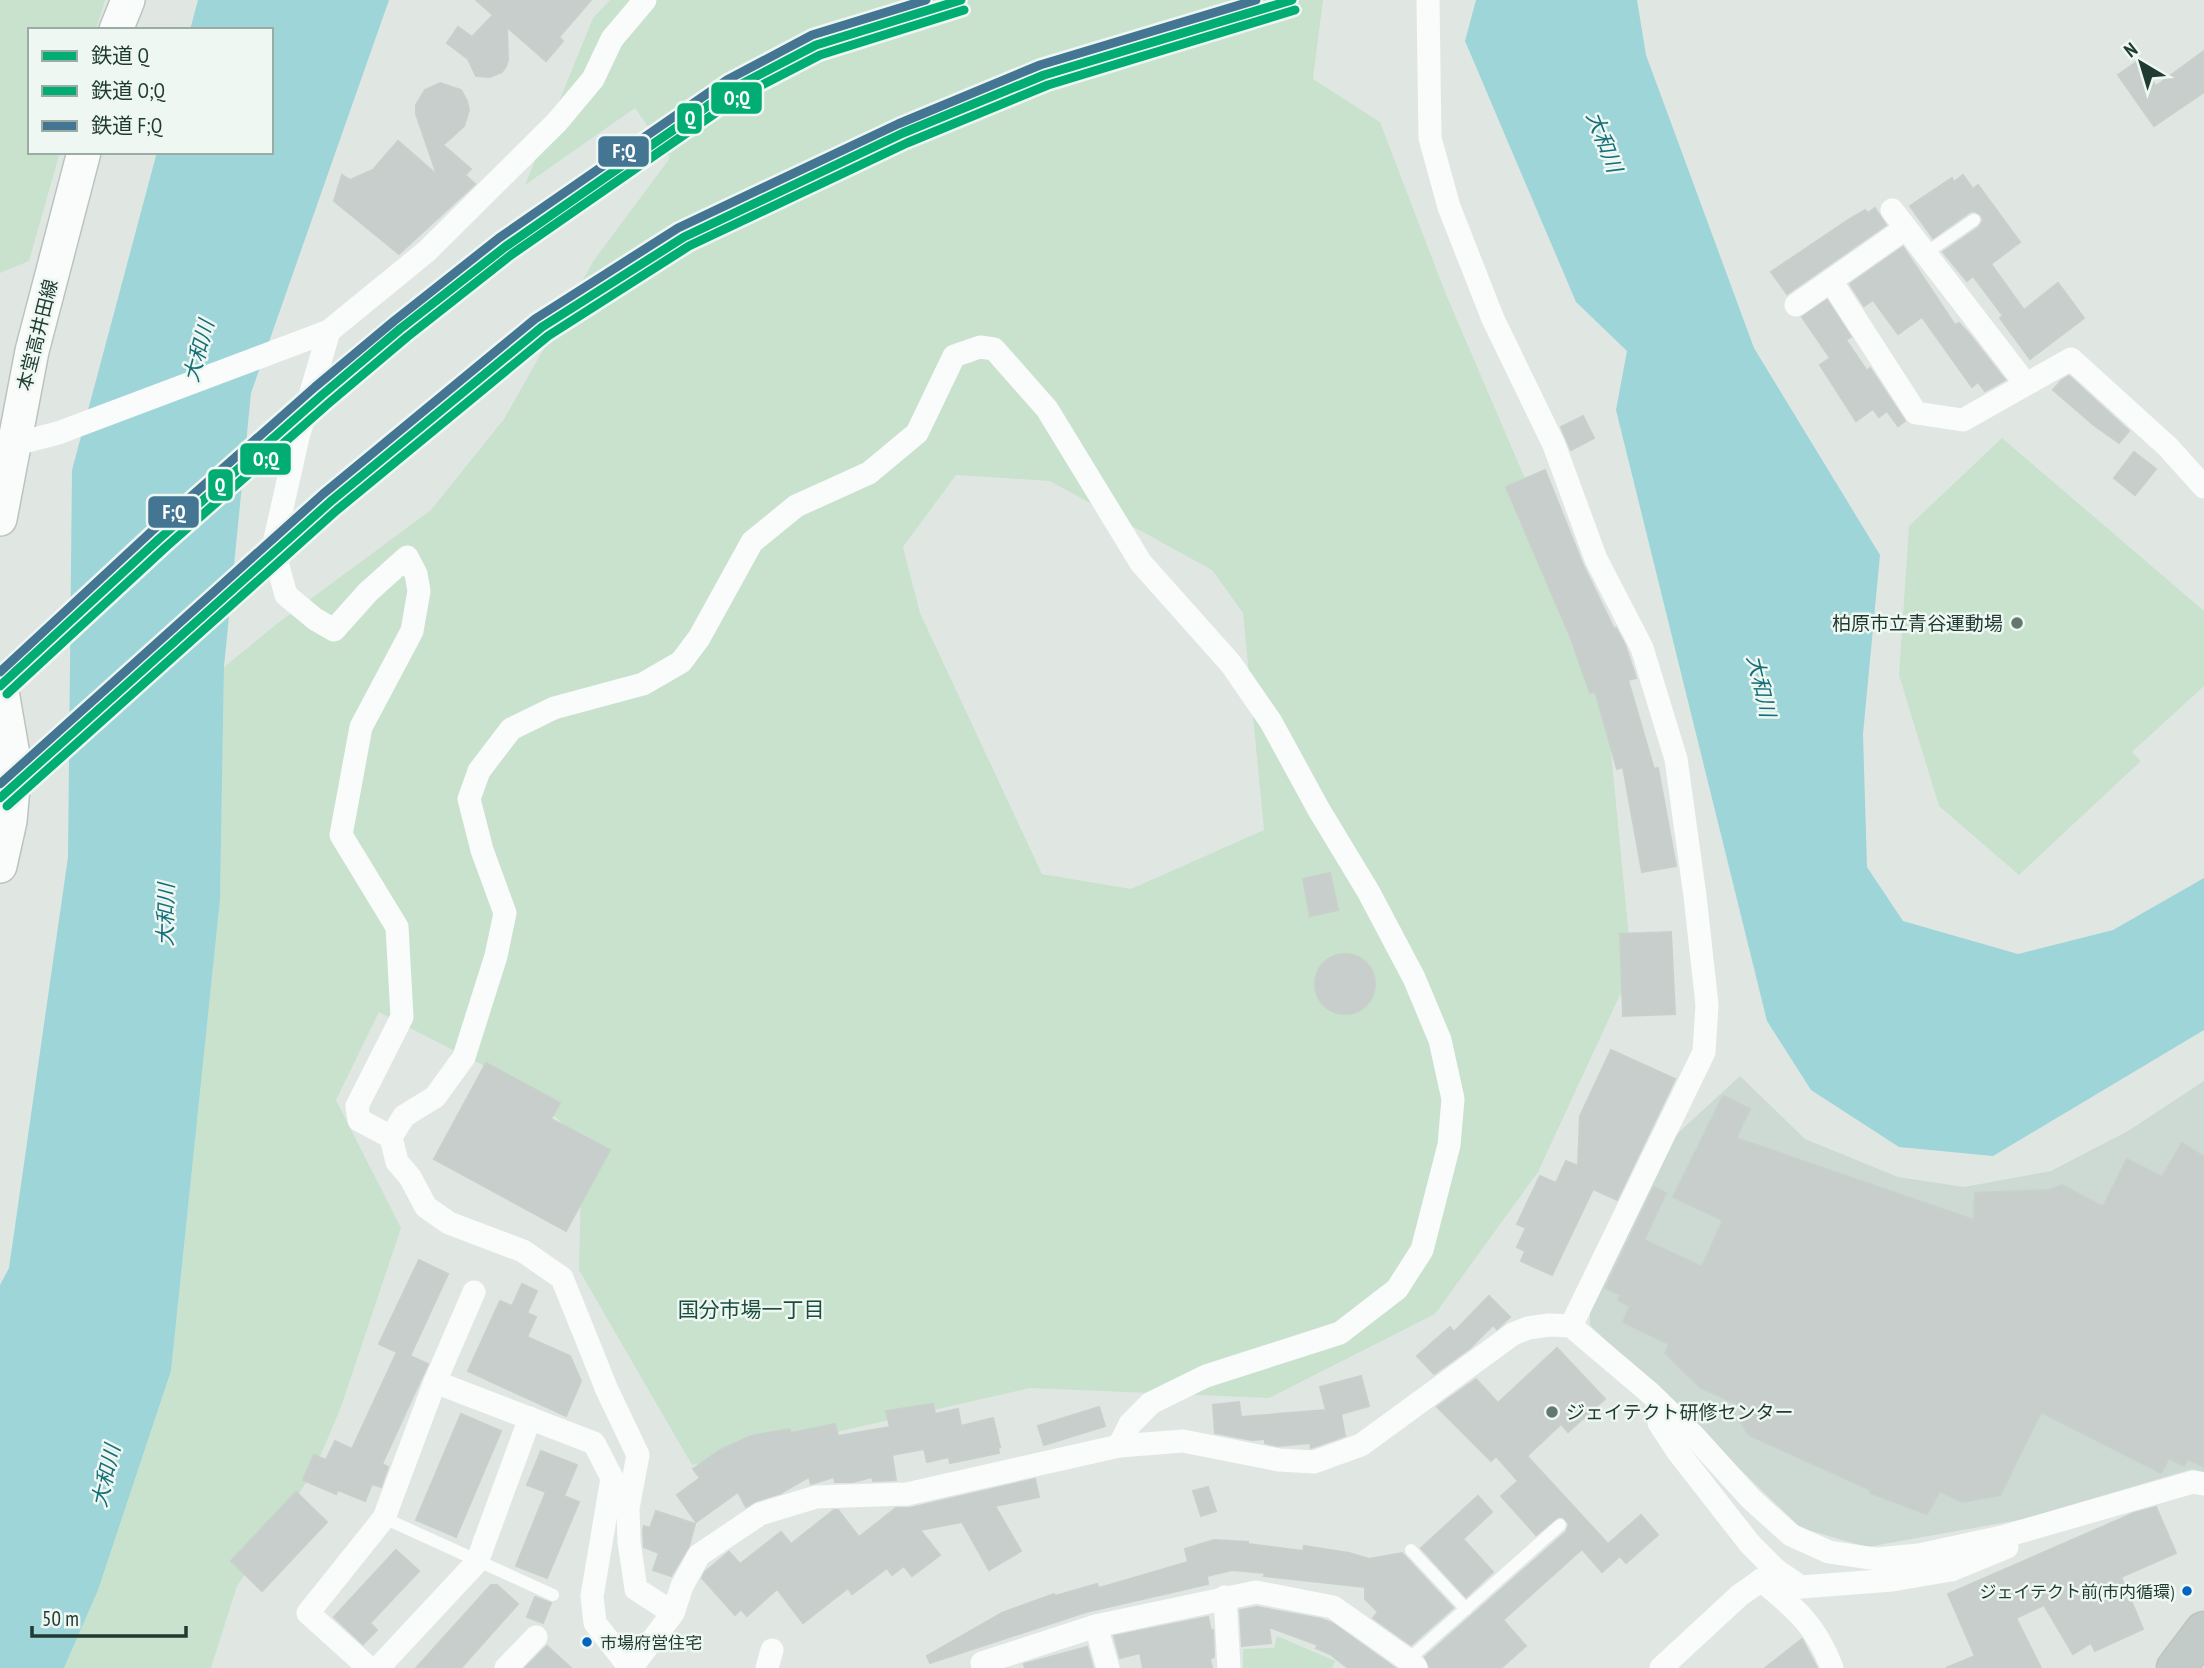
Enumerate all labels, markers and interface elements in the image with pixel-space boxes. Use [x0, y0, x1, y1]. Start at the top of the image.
legend [28, 28, 273, 154]
north arrow [2106, 28, 2176, 98]
text: N [2119, 37, 2142, 62]
text: 鉄道 Q [91, 42, 149, 69]
text: 鉄道 O;Q [91, 77, 166, 104]
line badge: O;Q [710, 81, 763, 115]
text: O;Q [724, 86, 750, 110]
line badge: Q [676, 102, 703, 135]
text: Q [685, 106, 696, 130]
water label: 大和川 [1581, 108, 1629, 178]
text: 鉄道 F;Q [91, 112, 163, 139]
line badge: F;Q [597, 135, 650, 168]
text: F;Q [612, 139, 636, 163]
street label: 本堂高井田線 [12, 277, 62, 393]
water label: 大和川 [177, 315, 220, 385]
line badge: O;Q [239, 442, 292, 476]
text: O;Q [253, 447, 279, 471]
line badge: Q [207, 468, 234, 502]
text: Q [215, 473, 226, 497]
line badge: F;Q [147, 495, 200, 529]
text: F;Q [162, 500, 186, 524]
place label: 柏原市立青谷運動場 [1832, 611, 2003, 635]
marker: 柏原市立青谷運動場 [2009, 615, 2025, 631]
water label: 大和川 [1741, 652, 1782, 722]
water label: 大和川 [151, 881, 180, 947]
district label: 国分市場一丁目 [678, 1296, 825, 1323]
place label: ジェイテクト研修センター [1566, 1400, 1794, 1424]
marker: ジェイテクト研修センター [1544, 1404, 1560, 1420]
water label: 大和川 [85, 1440, 126, 1510]
place label: ジェイテクト前(市内循環) [1979, 1581, 2174, 1603]
marker: ジェイテクト前(市内循環) [2180, 1584, 2194, 1598]
scale bar [32, 1594, 186, 1638]
text: 50 m [42, 1605, 79, 1632]
place label: 市場府営住宅 [600, 1632, 702, 1654]
marker: 市場府営住宅 [580, 1635, 594, 1649]

